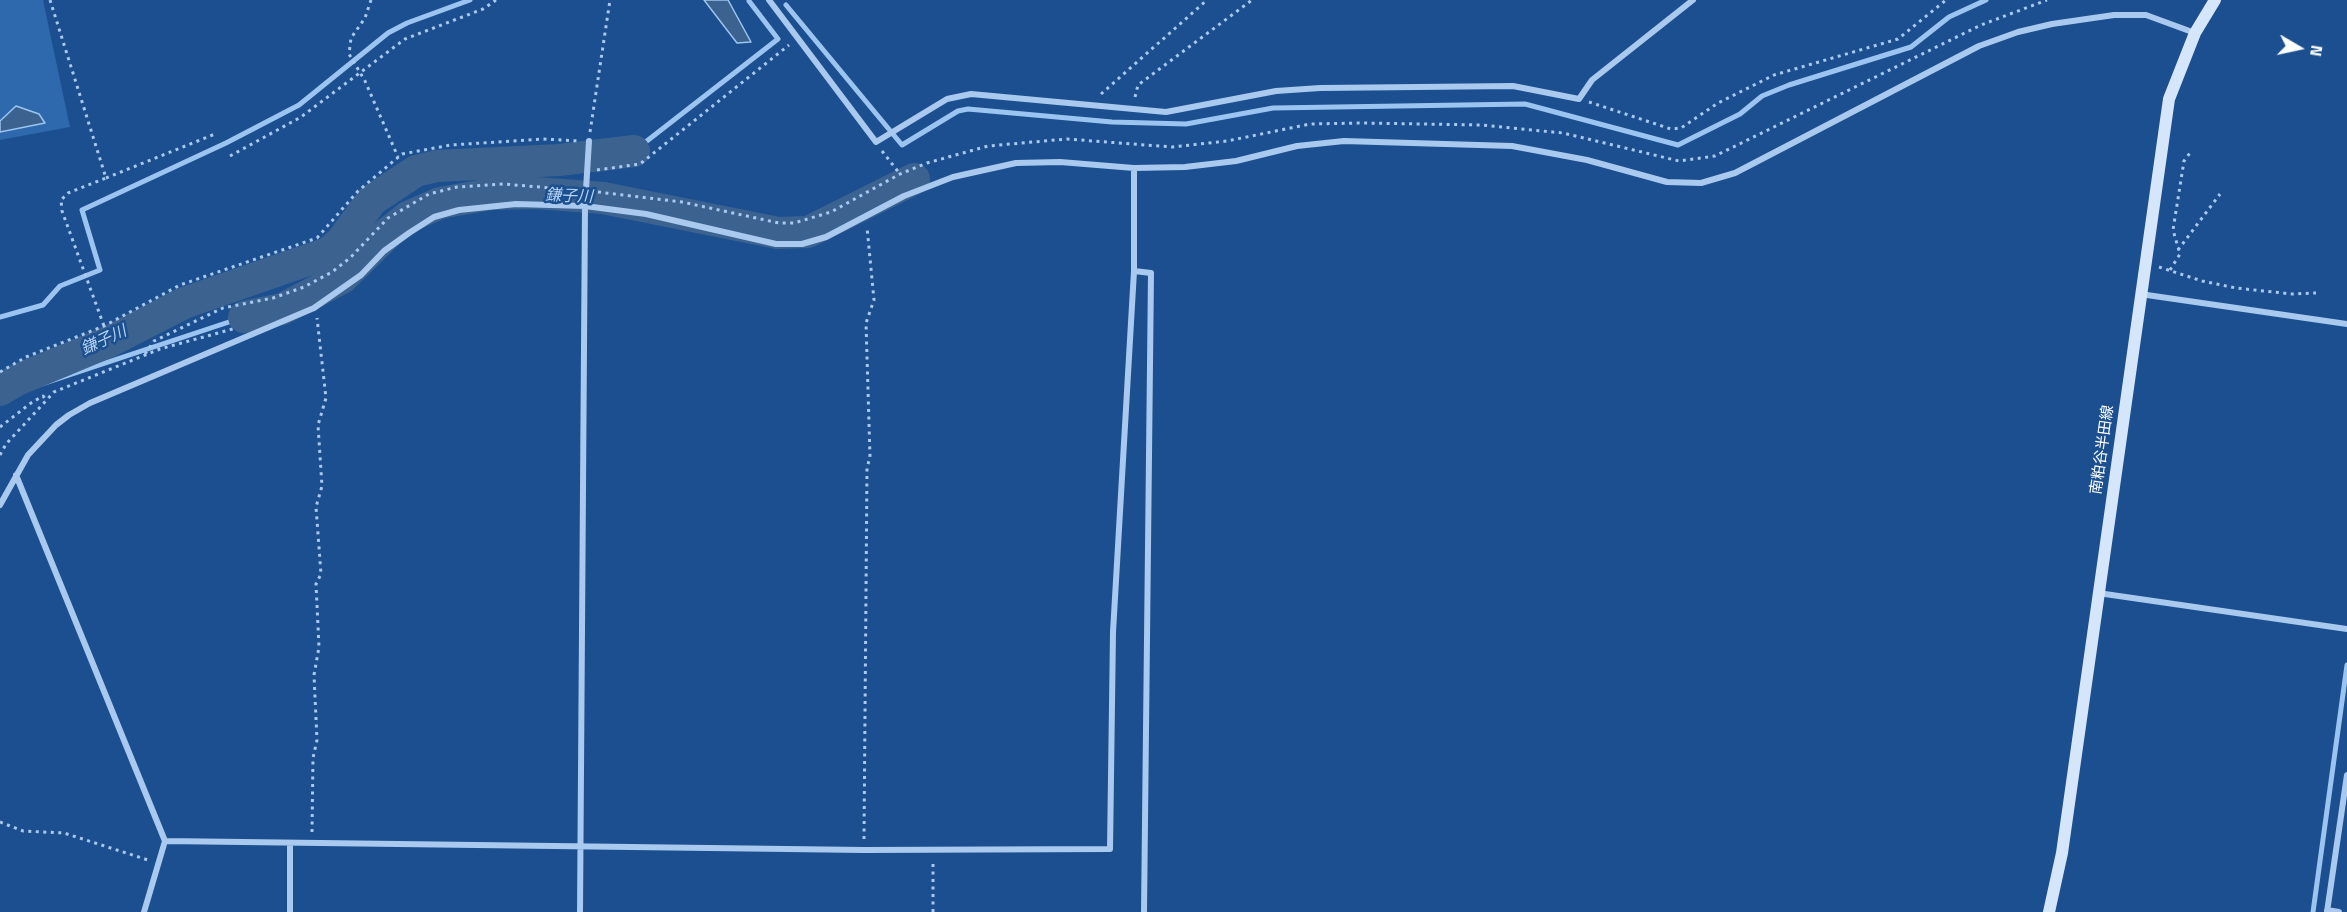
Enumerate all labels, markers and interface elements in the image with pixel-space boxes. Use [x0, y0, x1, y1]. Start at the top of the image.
north arrow [2269, 18, 2329, 78]
text: N [2304, 43, 2329, 58]
water label: 鎌子川 [545, 187, 593, 207]
water label: 鎌子川 [78, 322, 130, 360]
street label: 南粕谷半田線 [2088, 404, 2118, 496]

